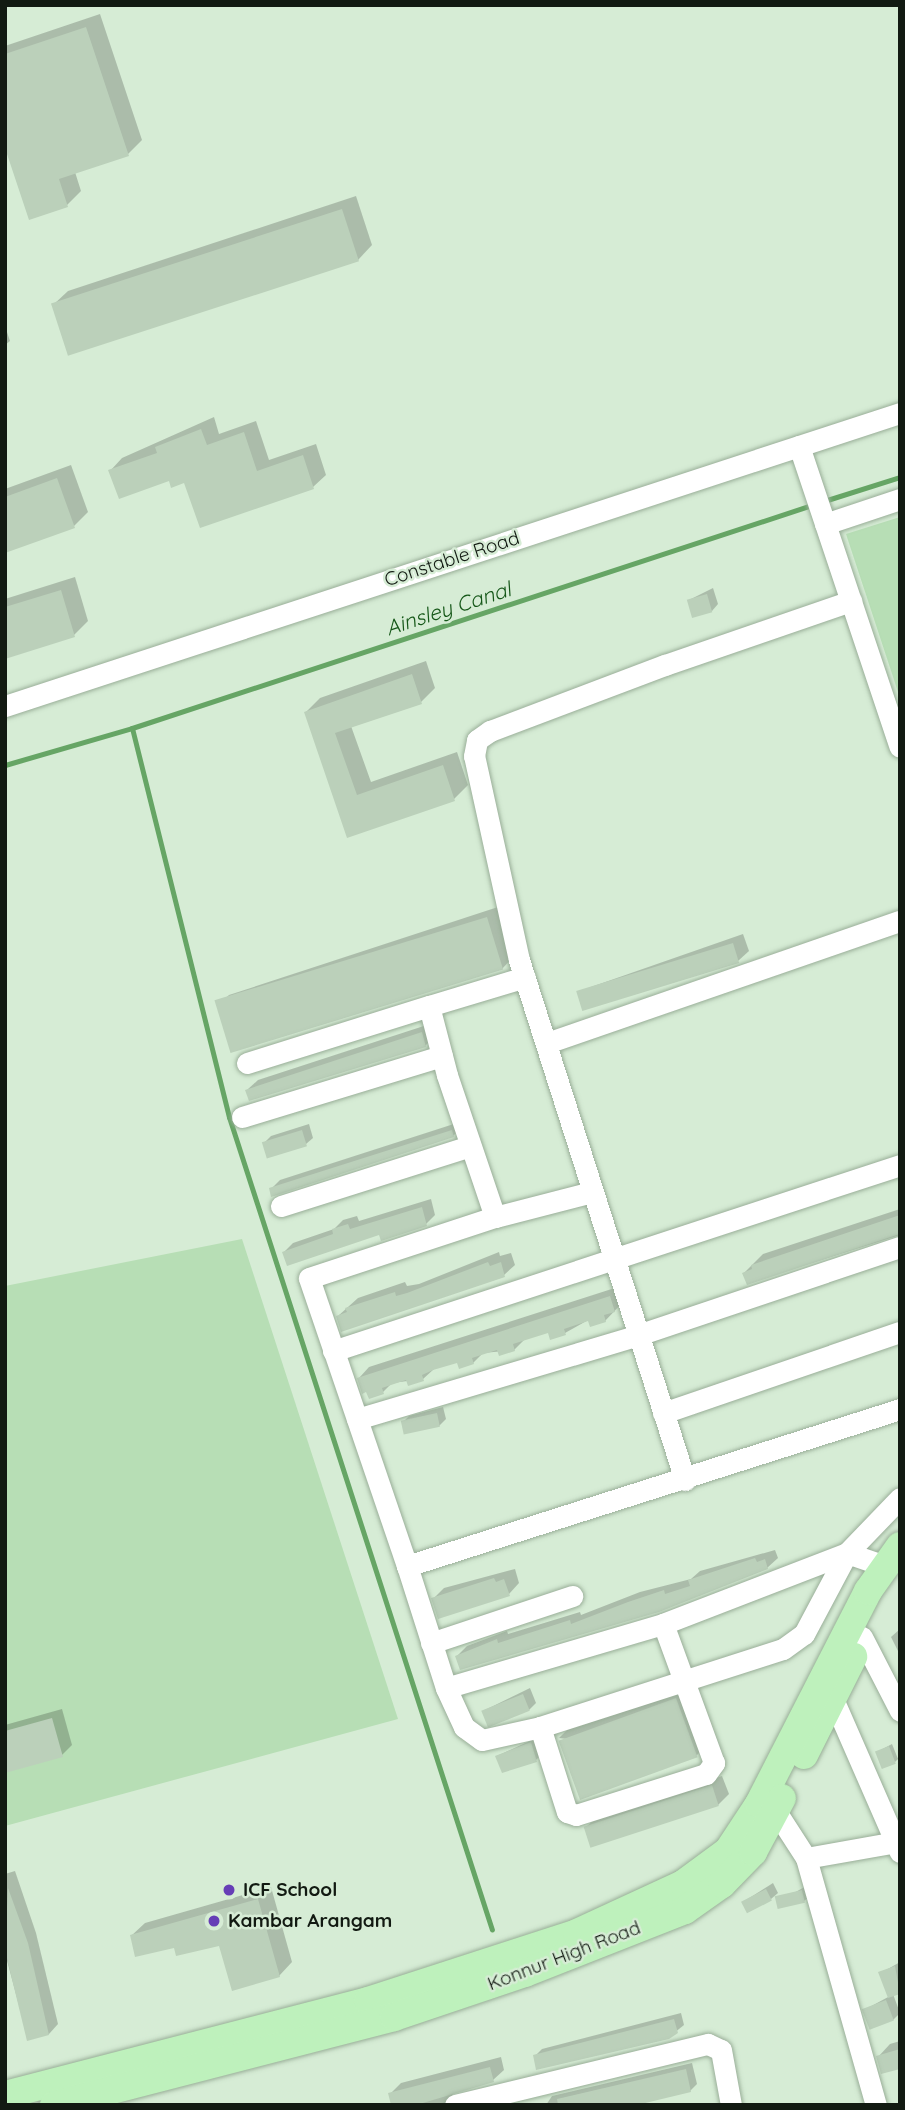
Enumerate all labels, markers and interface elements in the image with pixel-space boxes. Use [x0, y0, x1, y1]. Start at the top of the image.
street label: Constable Road [382, 526, 522, 592]
water label: Ainsley Canal [382, 576, 514, 640]
place label: ICF School [243, 1879, 337, 1901]
marker: ICF School [221, 1882, 237, 1898]
place label: Kambar Arangam [228, 1910, 392, 1932]
marker: Kambar Arangam [206, 1913, 222, 1929]
street label: Konnur High Road [484, 1916, 644, 1996]

